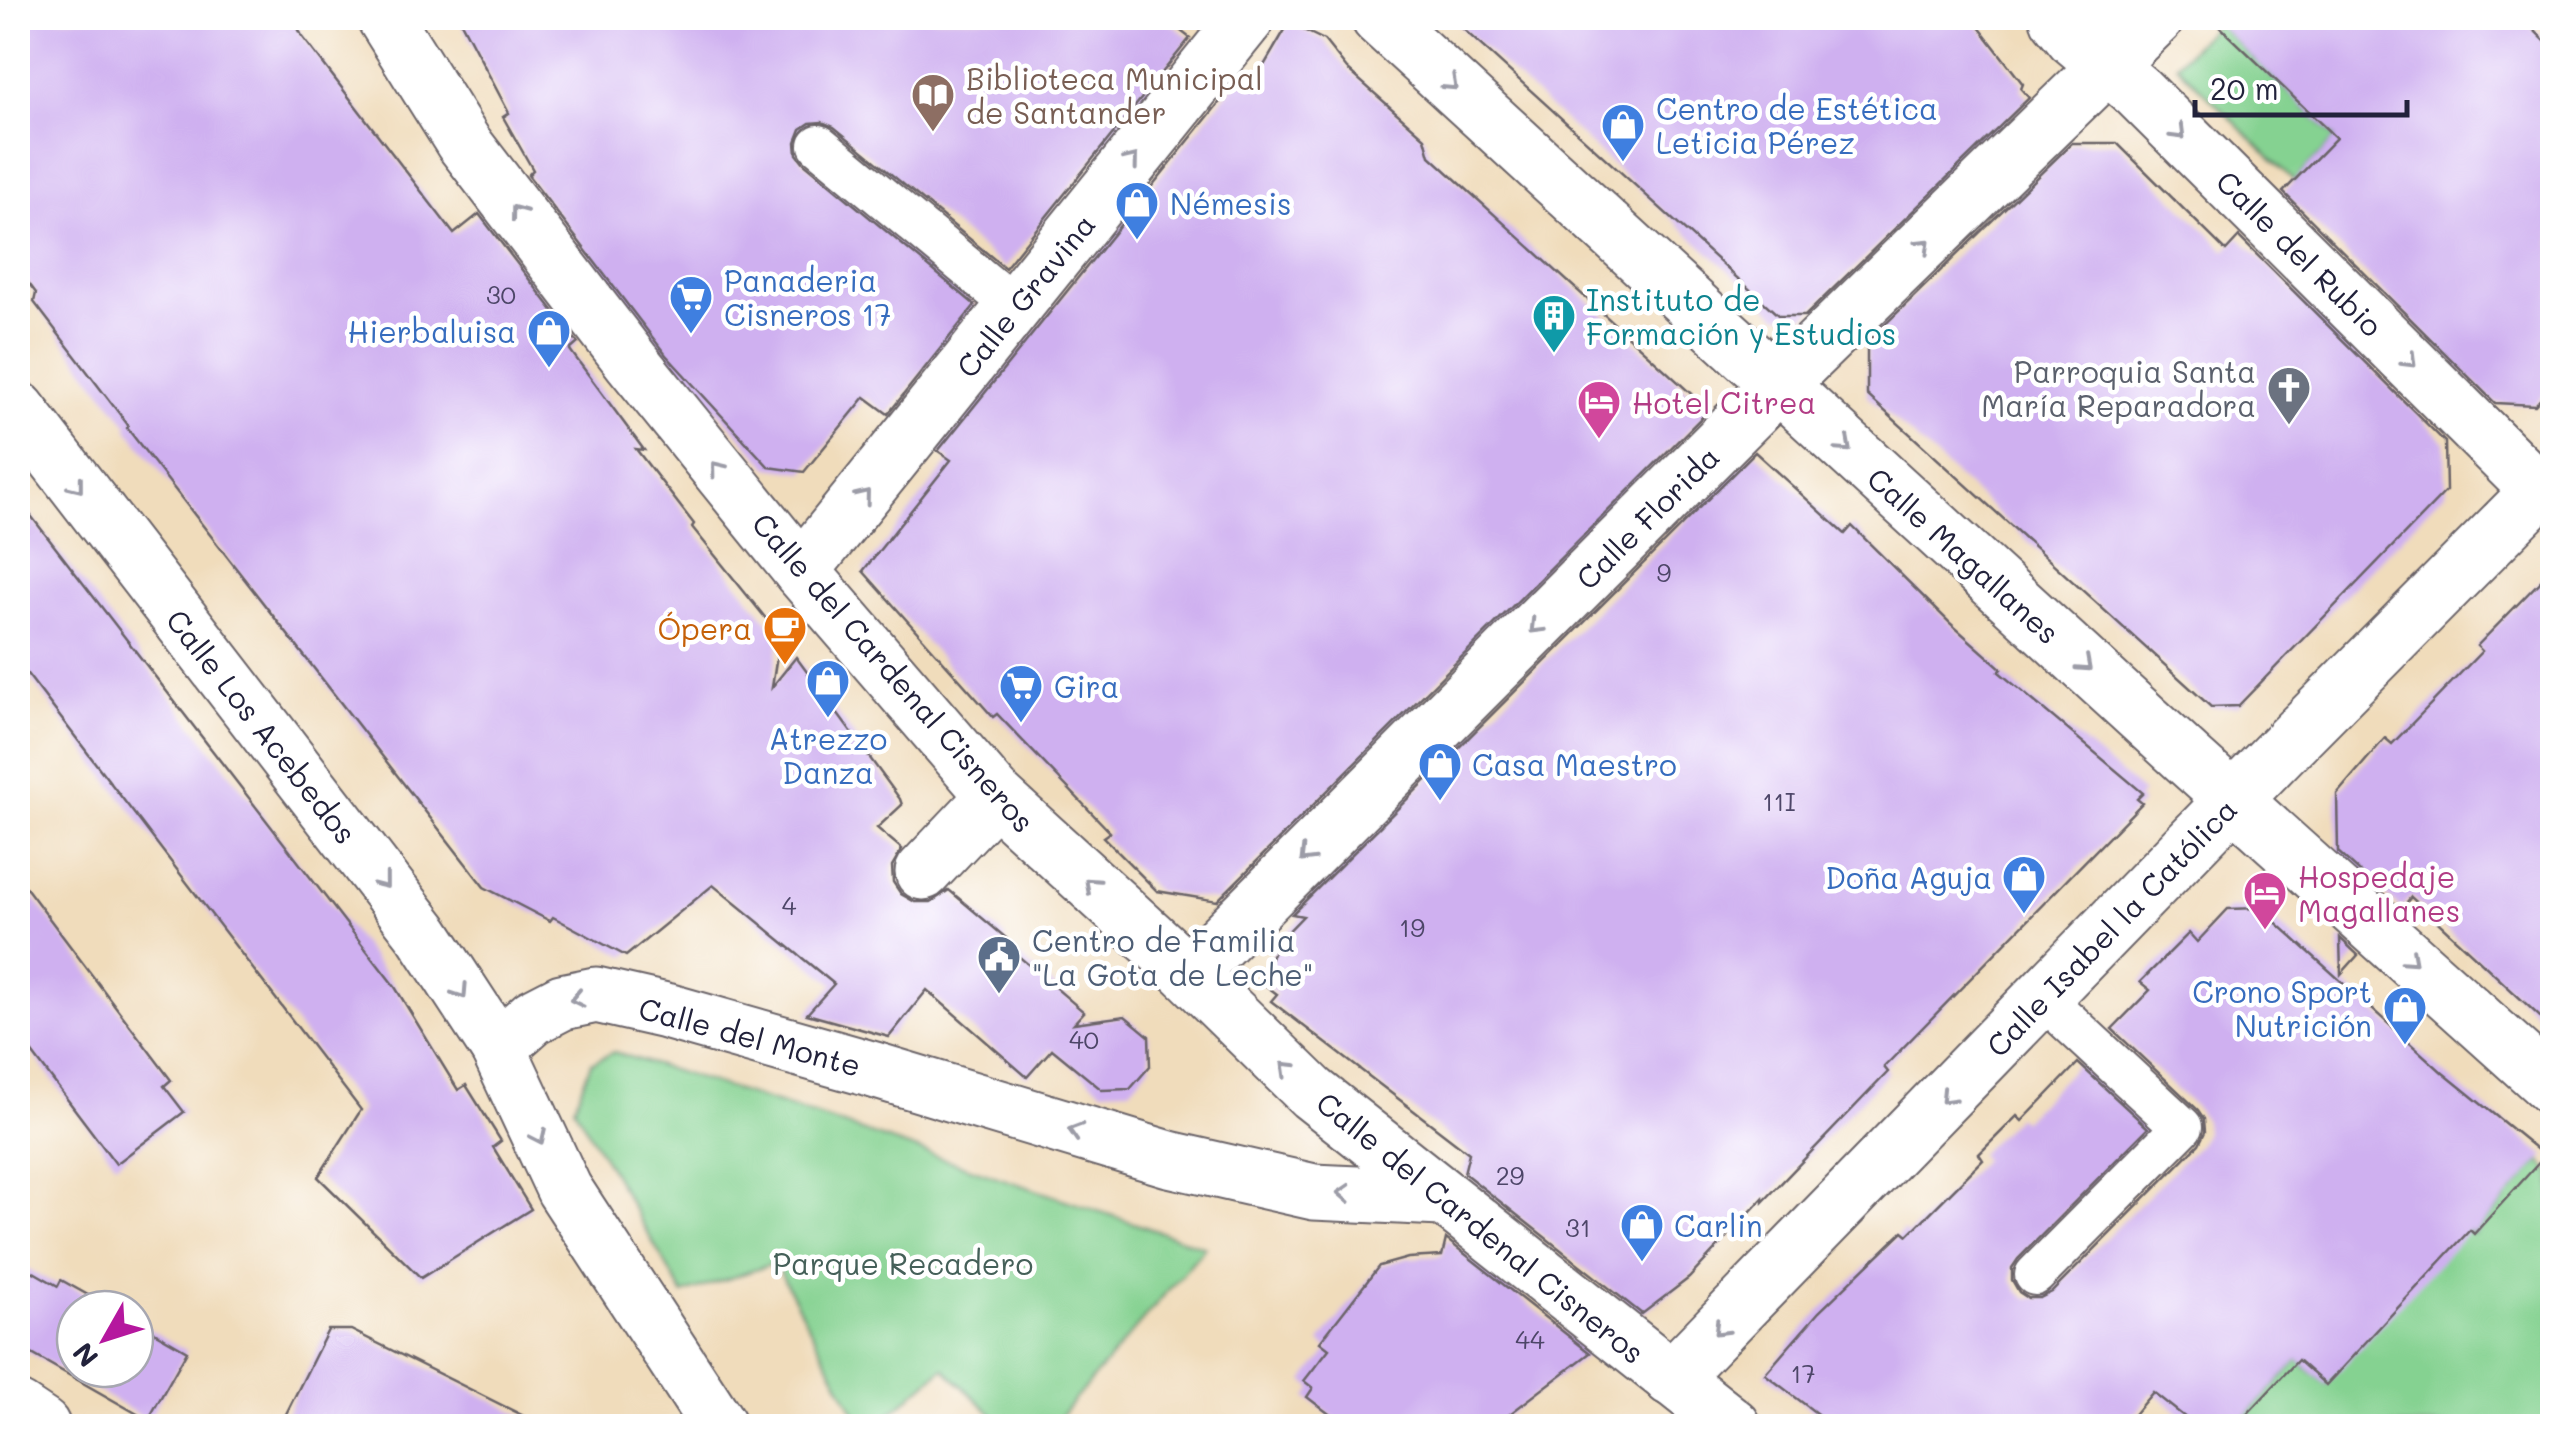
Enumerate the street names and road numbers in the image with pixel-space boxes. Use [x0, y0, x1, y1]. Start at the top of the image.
street label: Calle del Rubio [2208, 161, 2392, 345]
street label: Calle Gravina [947, 205, 1103, 385]
street label: Calle Florida [1567, 437, 1727, 597]
street label: Calle Magallanes [1859, 458, 2069, 652]
street label: Calle del Cardenal Cisneros [744, 504, 1044, 840]
street label: Calle Los Acebedos [158, 601, 366, 851]
street label: Calle Isabel la Católica [1977, 789, 2245, 1065]
street label: Calle del Monte [635, 987, 865, 1085]
street label: Calle del Cardenal Cisneros [1309, 1082, 1653, 1372]

